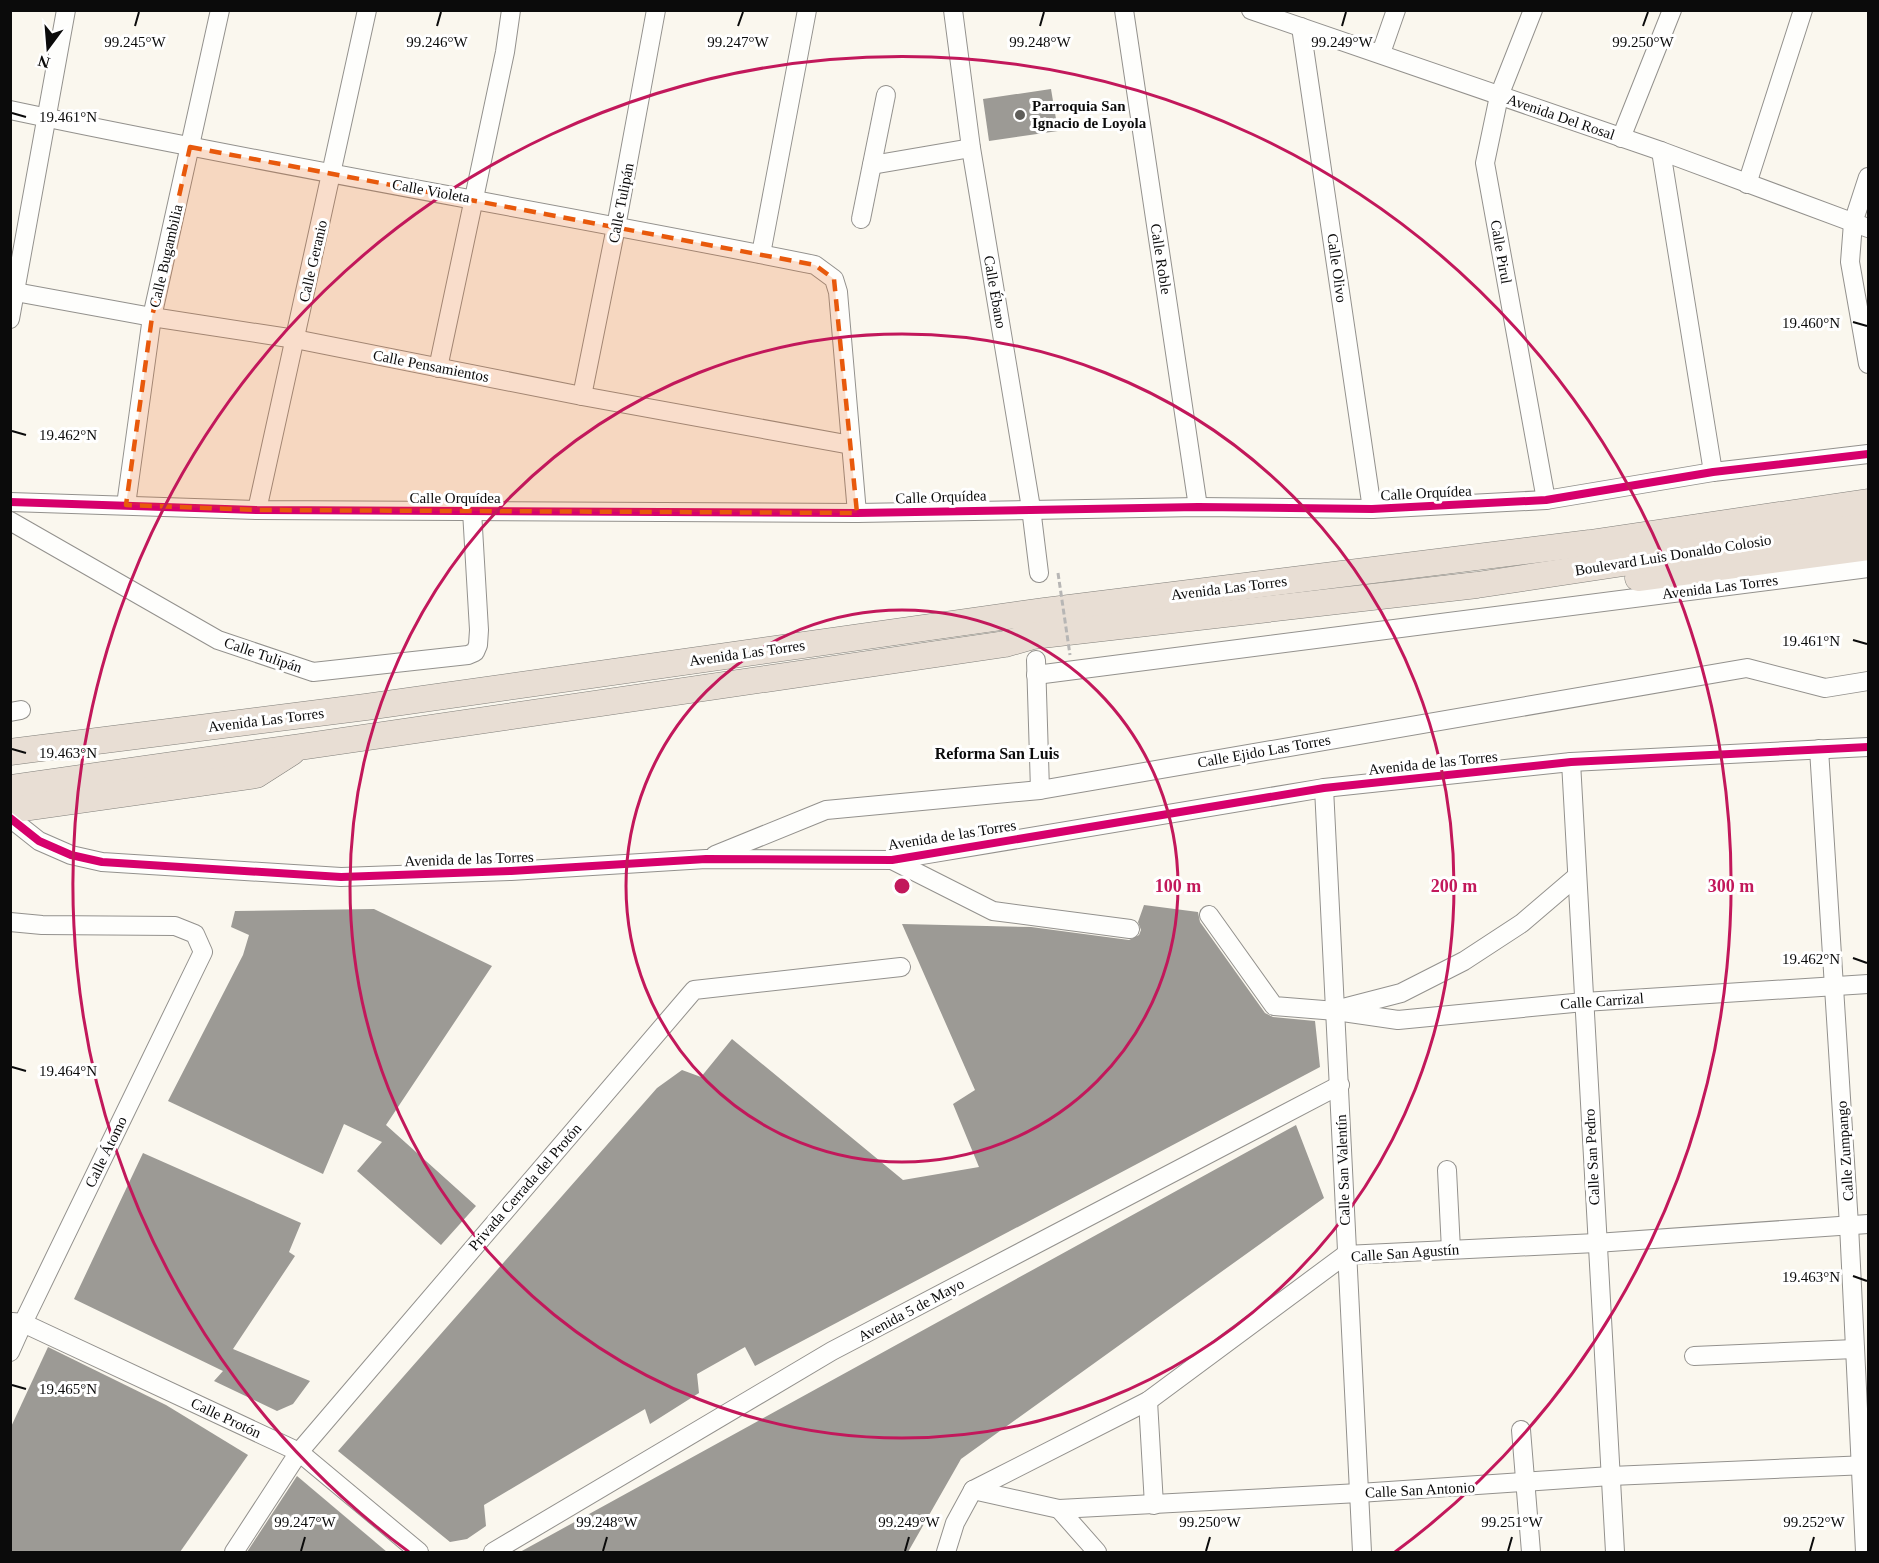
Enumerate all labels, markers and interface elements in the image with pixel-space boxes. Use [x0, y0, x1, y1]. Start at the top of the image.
north arrow [18, 18, 78, 78]
text: 99.245°W [104, 34, 167, 50]
text: 99.246°W [406, 34, 469, 50]
text: 99.247°W [707, 34, 770, 50]
text: 99.248°W [1009, 34, 1072, 50]
text: 99.249°W [1311, 34, 1374, 50]
text: 99.250°W [1612, 34, 1675, 50]
text: N [36, 52, 52, 72]
street label: Avenida Del Rosal [1505, 91, 1617, 143]
place label: Parroquia San Ignacio de Loyola [1032, 98, 1147, 131]
marker: Parroquia San Ignacio de Loyola [1013, 108, 1027, 122]
text: 19.461°N [39, 109, 97, 125]
street label: Calle Tulipán [605, 161, 637, 244]
street label: Calle Violeta [391, 176, 471, 206]
street label: Calle Bugambilia [146, 203, 186, 309]
street label: Calle Geranio [296, 218, 330, 304]
street label: Calle Pirul [1488, 219, 1514, 285]
street label: Calle Roble [1148, 223, 1175, 296]
street label: Calle Olivo [1324, 232, 1350, 304]
street label: Calle Ébano [981, 254, 1009, 330]
text: 19.460°N [1782, 315, 1840, 331]
street label: Calle Pensamientos [372, 347, 491, 385]
text: 19.462°N [39, 427, 97, 443]
street label: Calle Orquídea [1380, 483, 1472, 503]
street label: Calle Orquídea [895, 487, 987, 507]
street label: Calle Orquídea [409, 490, 501, 506]
street label: Boulevard Luis Donaldo Colosio [1574, 532, 1772, 578]
street label: Avenida Las Torres [1661, 572, 1779, 602]
street label: Avenida Las Torres [1170, 573, 1288, 603]
text: 19.461°N [1782, 633, 1840, 649]
street label: Calle Tulipán [222, 634, 304, 676]
street label: Avenida Las Torres [688, 637, 806, 669]
street label: Avenida Las Torres [207, 705, 325, 735]
street label: Calle Ejido Las Torres [1196, 731, 1332, 771]
text: 19.463°N [39, 745, 97, 761]
district label: Reforma San Luis [935, 745, 1059, 762]
street label: Avenida de las Torres [1368, 748, 1498, 778]
street label: Avenida de las Torres [887, 817, 1017, 853]
street label: Avenida de las Torres [404, 849, 534, 869]
centre of rings [892, 876, 912, 896]
text: 100 m [1155, 876, 1201, 896]
text: 200 m [1431, 876, 1477, 896]
text: 300 m [1708, 876, 1754, 896]
text: 19.462°N [1782, 951, 1840, 967]
street label: Calle Carrizal [1560, 990, 1644, 1012]
text: 19.464°N [39, 1063, 97, 1079]
street label: Calle Zumpango [1834, 1100, 1856, 1202]
street label: Calle San Pedro [1581, 1108, 1603, 1206]
street label: Calle Átomo [82, 1114, 130, 1190]
street label: Calle San Valentín [1333, 1114, 1353, 1226]
street label: Privada Cerrada del Protón [466, 1120, 585, 1254]
street label: Calle San Agustín [1350, 1241, 1460, 1265]
text: 19.463°N [1782, 1269, 1840, 1285]
street label: Avenida 5 de Mayo [855, 1275, 967, 1345]
text: 19.465°N [39, 1381, 97, 1397]
street label: Calle Protón [188, 1395, 264, 1441]
street label: Calle San Antonio [1365, 1479, 1475, 1501]
text: 99.247°W [274, 1514, 337, 1530]
text: 99.248°W [576, 1514, 639, 1530]
text: 99.249°W [878, 1514, 941, 1530]
text: 99.250°W [1179, 1514, 1242, 1530]
text: 99.251°W [1481, 1514, 1544, 1530]
text: 99.252°W [1783, 1514, 1846, 1530]

